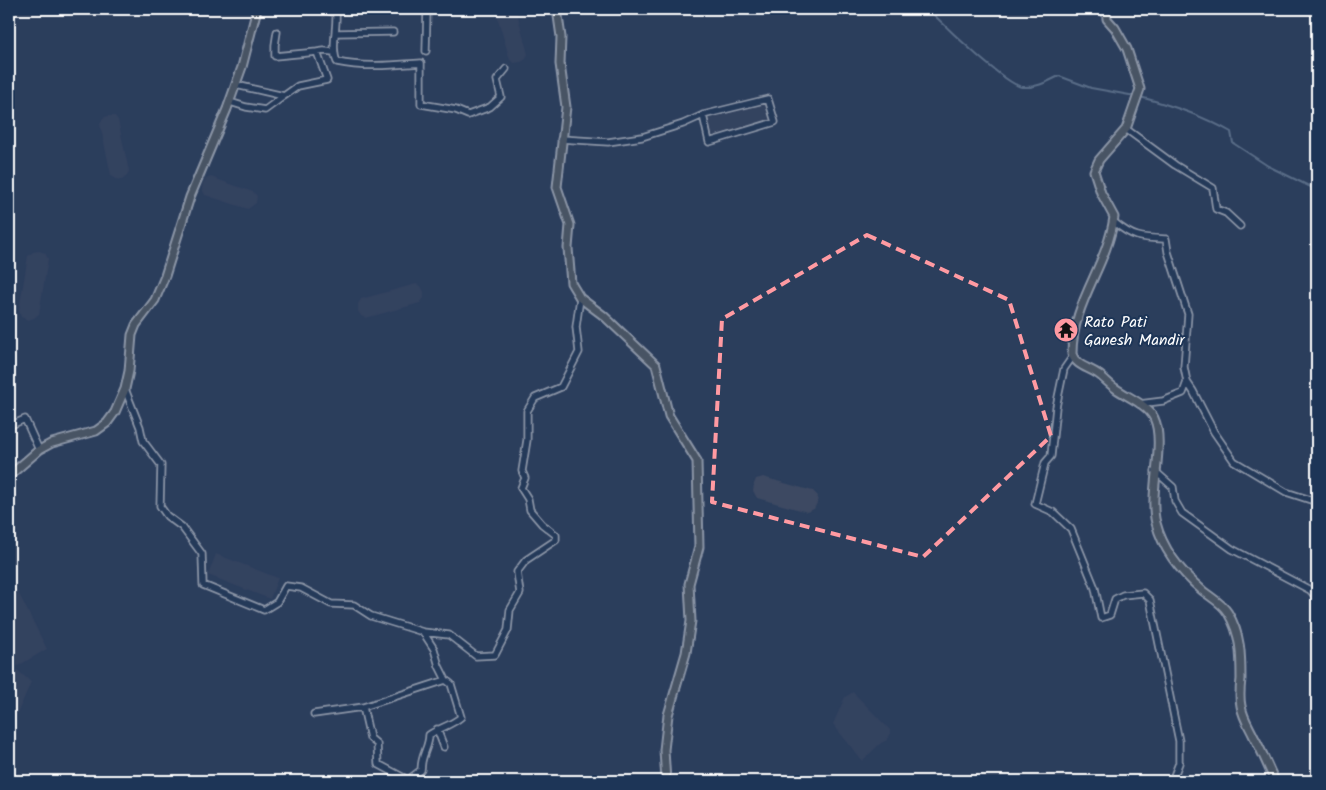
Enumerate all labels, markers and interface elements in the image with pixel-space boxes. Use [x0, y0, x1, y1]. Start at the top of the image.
place label: Rato Pati Ganesh Mandir [1084, 310, 1186, 353]
temple icon: Rato Pati Ganesh Mandir [1053, 317, 1079, 343]

